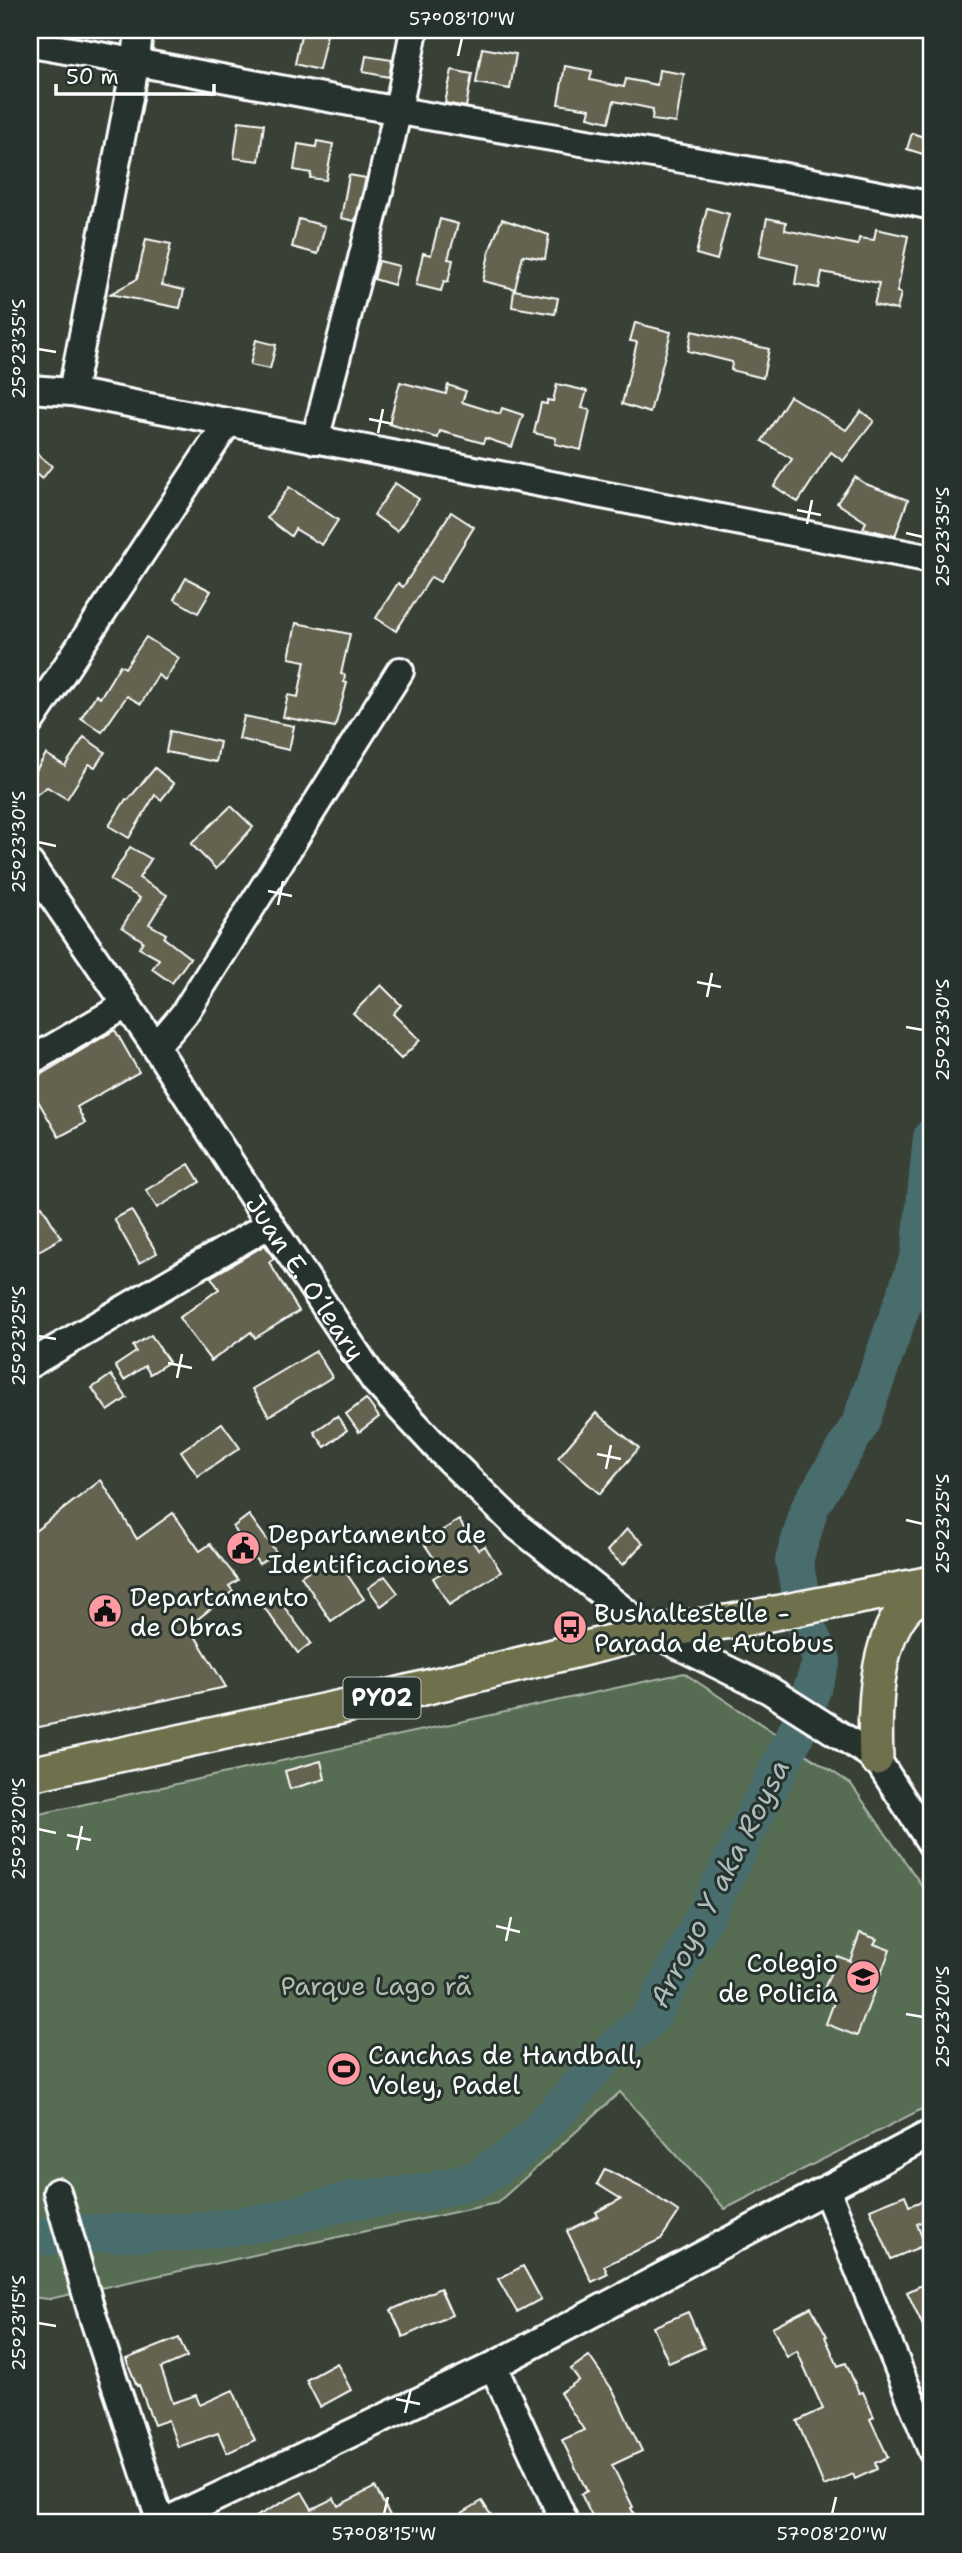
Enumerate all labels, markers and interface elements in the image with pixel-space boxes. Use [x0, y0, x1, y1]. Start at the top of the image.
text: 57°08'10"W [409, 7, 515, 31]
scale bar [56, 52, 214, 96]
text: 50 m [66, 63, 119, 91]
text: 25°23'35"S [7, 299, 31, 399]
text: 25°23'35"S [931, 487, 955, 587]
text: 25°23'30"S [7, 791, 31, 893]
text: 25°23'30"S [931, 979, 955, 1081]
street label: Juan E. O´leary [238, 1188, 374, 1367]
text: 25°23'25"S [7, 1286, 31, 1386]
text: 25°23'25"S [931, 1474, 955, 1574]
place label: Departamento de Identificaciones [268, 1516, 487, 1581]
public building icon: Departamento de Identificaciones [224, 1529, 262, 1567]
place label: Departamento de Obras [130, 1579, 309, 1644]
public building icon: Departamento de Obras [86, 1592, 124, 1630]
place label: Bushaltestelle - Parada de Autobus [594, 1595, 834, 1660]
bus stop icon: Bushaltestelle - Parada de Autobus [551, 1608, 589, 1646]
road number: PY02 [344, 1678, 420, 1718]
water label: Arroyo Y aka Roysa [640, 1752, 798, 2014]
text: 25°23'20"S [7, 1778, 31, 1880]
place label: Colegio de Policia [718, 1945, 838, 2010]
school or university icon: Colegio de Policia [844, 1958, 882, 1996]
text: 25°23'20"S [931, 1966, 955, 2068]
park label: Parque Lago rã [281, 1968, 471, 2003]
place label: Canchas de Handball, Voley, Padel [368, 2037, 642, 2102]
sports icon: Canchas de Handball, Voley, Padel [325, 2050, 363, 2088]
text: 25°23'15"S [7, 2275, 31, 2371]
text: 57°08'15"W [332, 2522, 436, 2546]
text: 57°08'20"W [777, 2522, 887, 2546]

